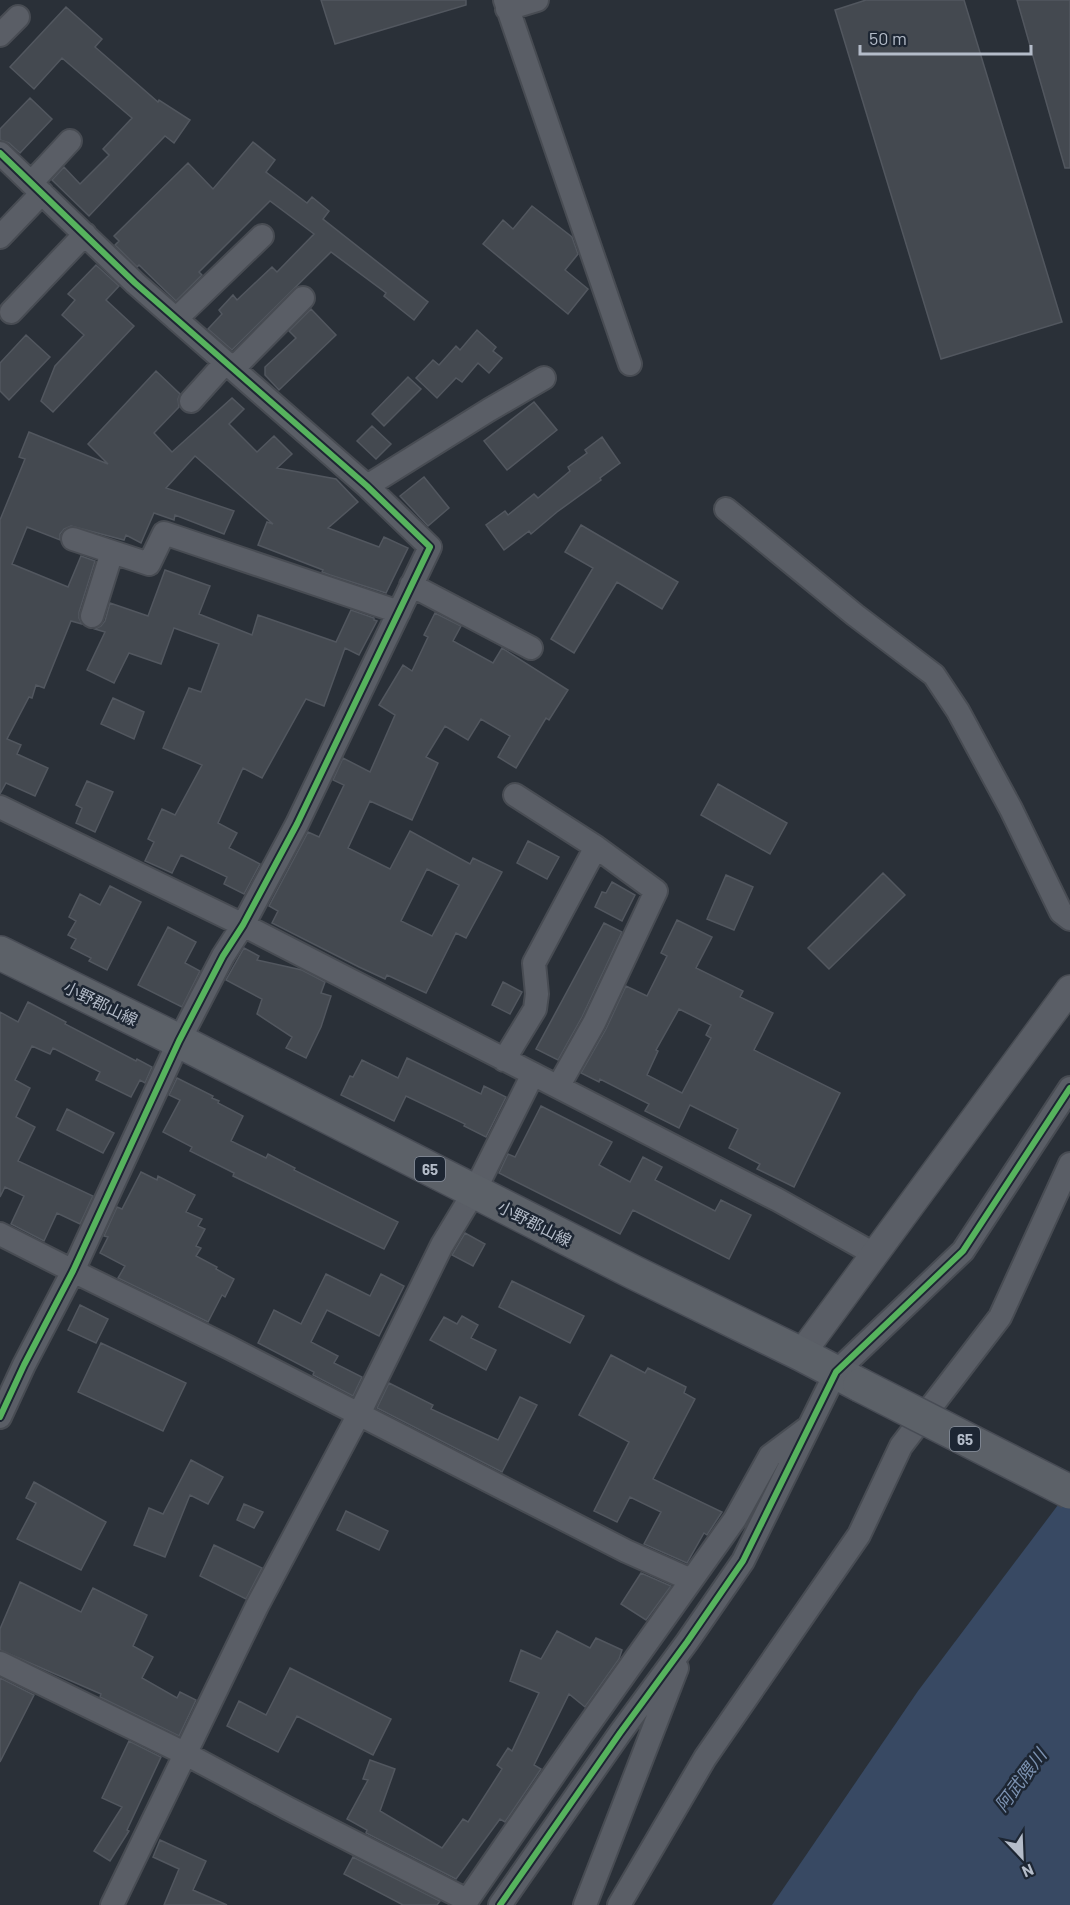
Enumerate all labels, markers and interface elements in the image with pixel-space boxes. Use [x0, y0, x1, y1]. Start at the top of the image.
scale bar [860, 18, 1031, 56]
text: 50 m [869, 27, 907, 49]
street label: 小野郡山線 [61, 977, 141, 1029]
road number: 65 [415, 1157, 445, 1181]
street label: 小野郡山線 [495, 1196, 575, 1250]
road number: 65 [950, 1427, 980, 1451]
water label: 阿武隈川 [990, 1743, 1052, 1815]
north arrow [992, 1827, 1052, 1887]
text: N [1019, 1860, 1037, 1882]

